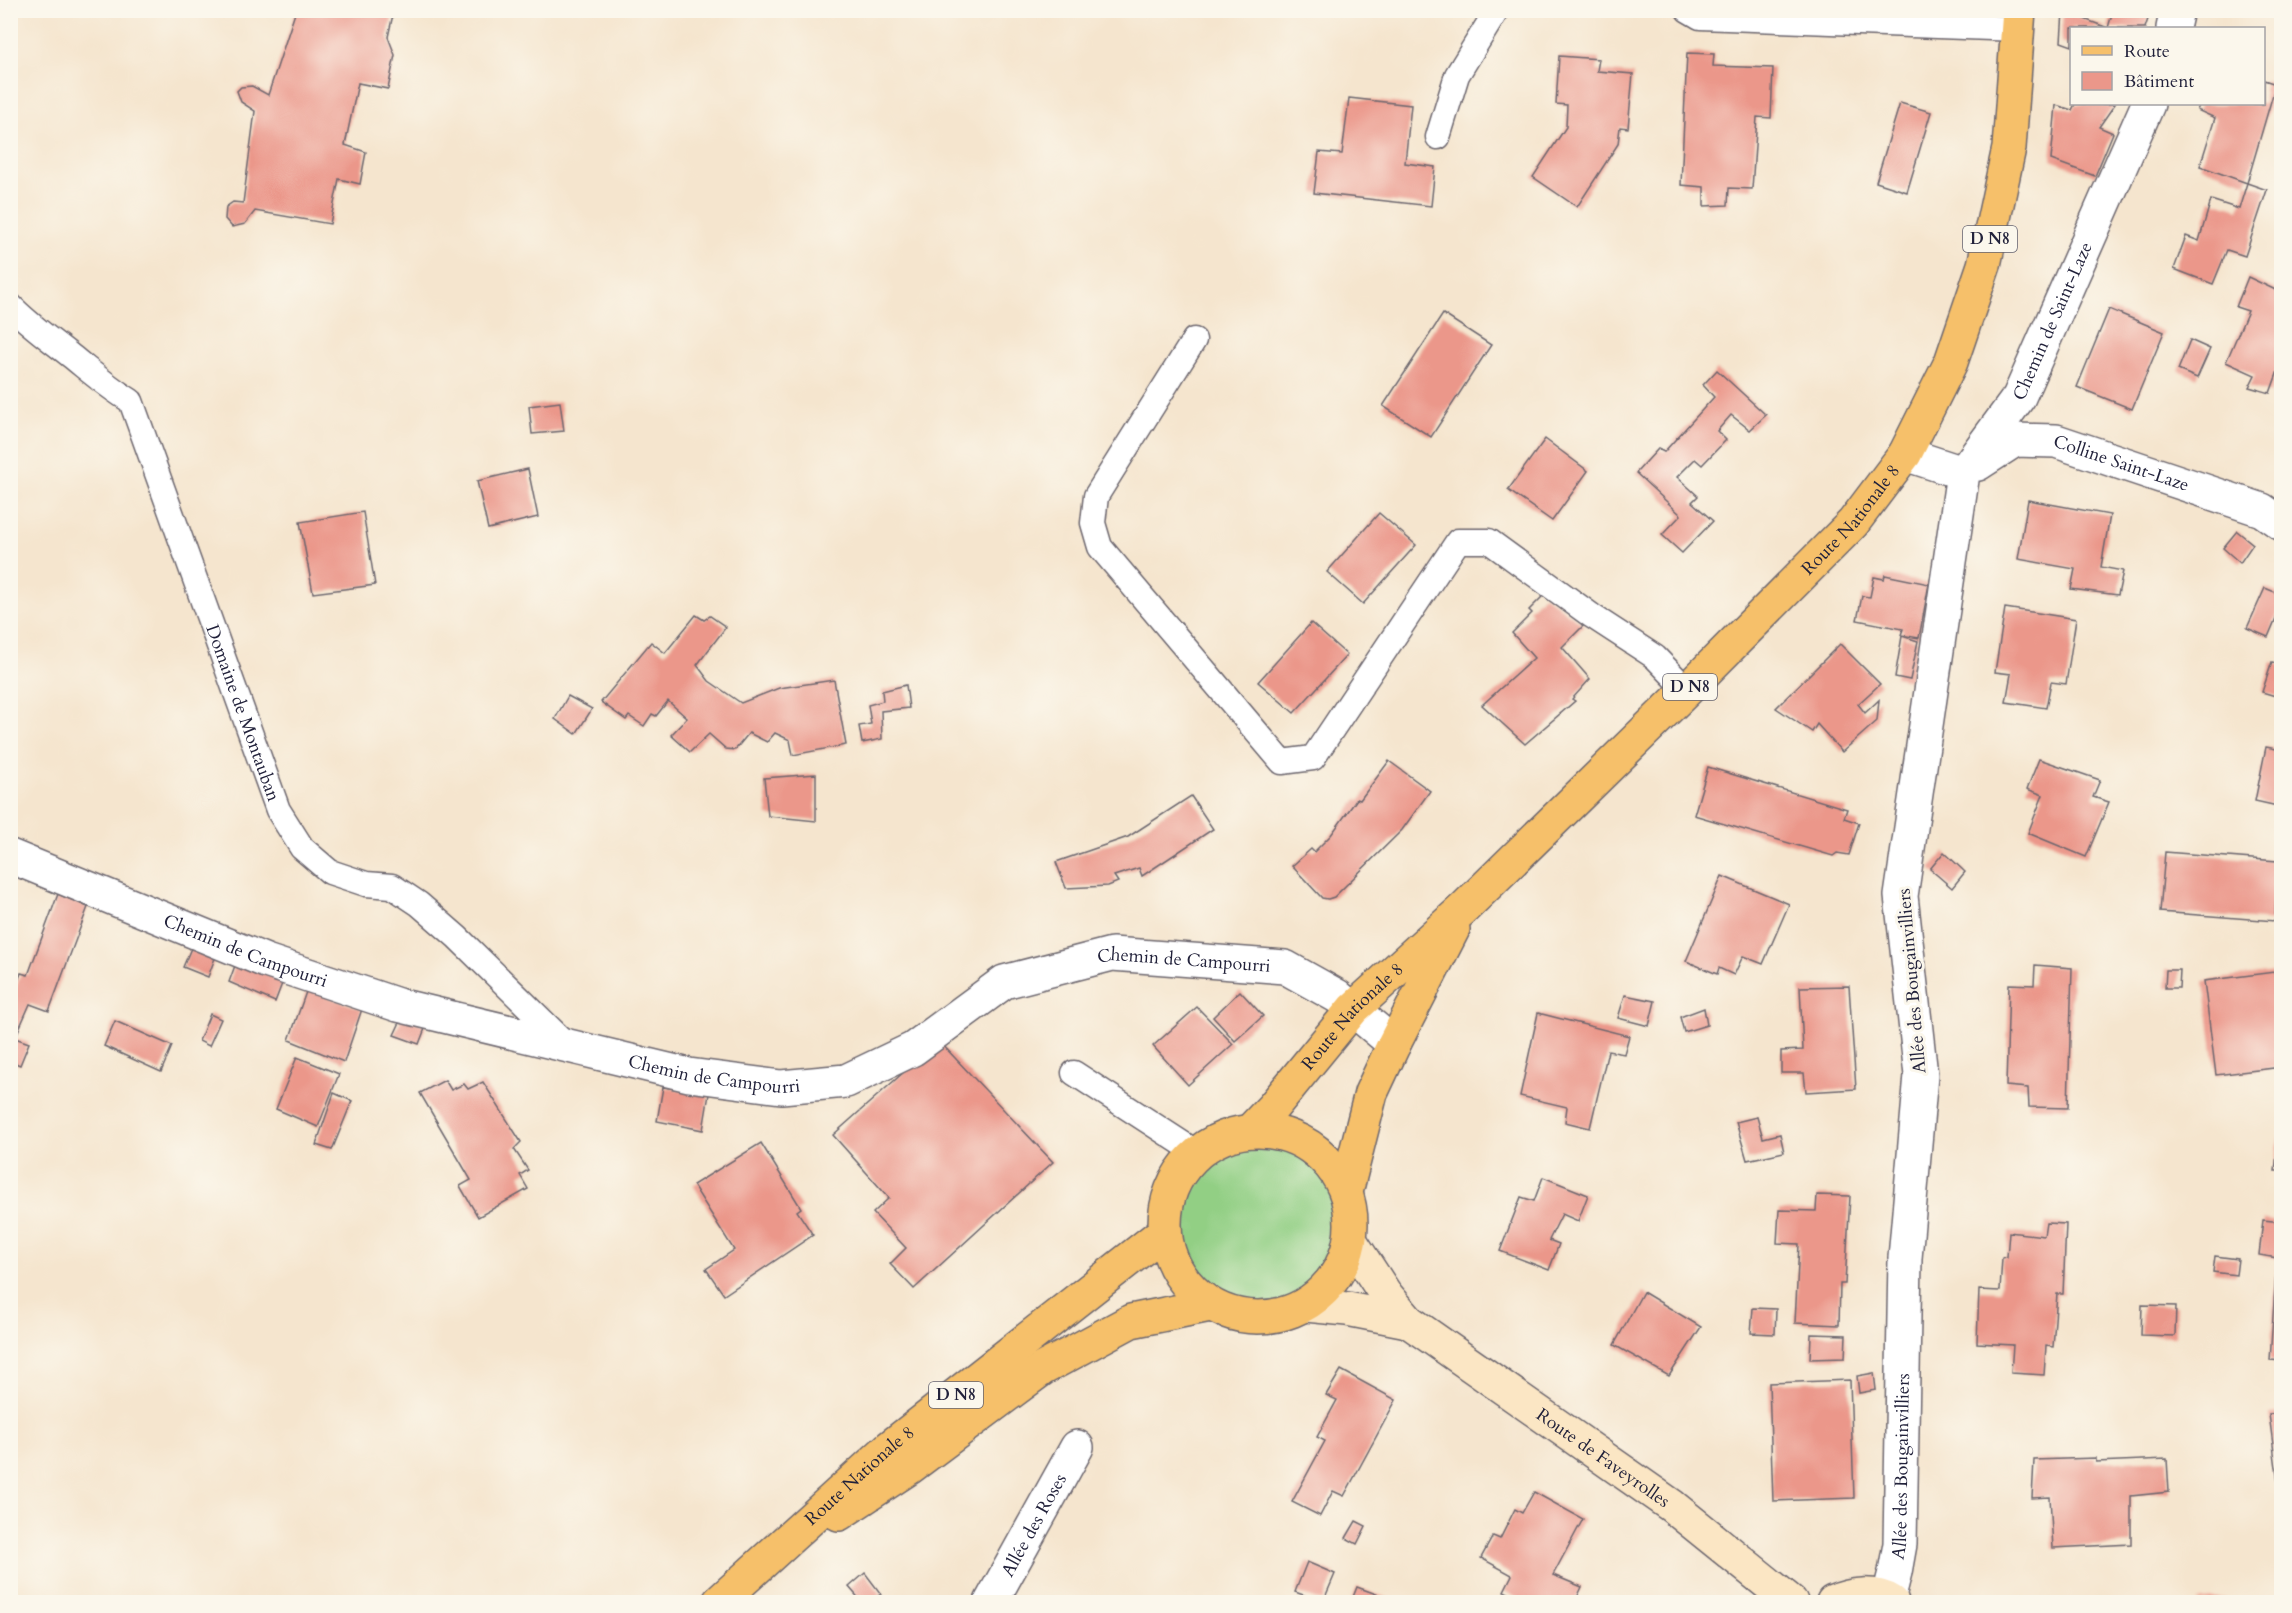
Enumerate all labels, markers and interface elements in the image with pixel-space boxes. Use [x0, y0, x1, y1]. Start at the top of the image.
legend [2070, 27, 2265, 105]
text: Route [2124, 39, 2170, 64]
text: Bâtiment [2124, 69, 2194, 94]
road number: D N8 [1963, 226, 2017, 252]
street label: Chemin de Saint-Laze [2007, 238, 2098, 404]
street label: Colline Saint-Laze [2050, 429, 2192, 497]
street label: Route Nationale 8 [1796, 459, 1905, 581]
street label: Domaine de Montauban [200, 621, 287, 805]
road number: D N8 [1663, 674, 1717, 700]
street label: Allée des Bougainvilliers [1891, 887, 1933, 1075]
street label: Chemin de Campourri [160, 908, 331, 993]
street label: Chemin de Campourri [1094, 941, 1272, 978]
street label: Route Nationale 8 [1296, 957, 1409, 1075]
street label: Chemin de Campourri [626, 1048, 801, 1100]
street label: Allée des Bougainvilliers [1885, 1373, 1915, 1561]
road number: D N8 [929, 1382, 983, 1408]
street label: Route de Faveyrolles [1531, 1402, 1675, 1513]
street label: Route Nationale 8 [799, 1420, 920, 1531]
street label: Allée des Roses [995, 1469, 1072, 1581]

